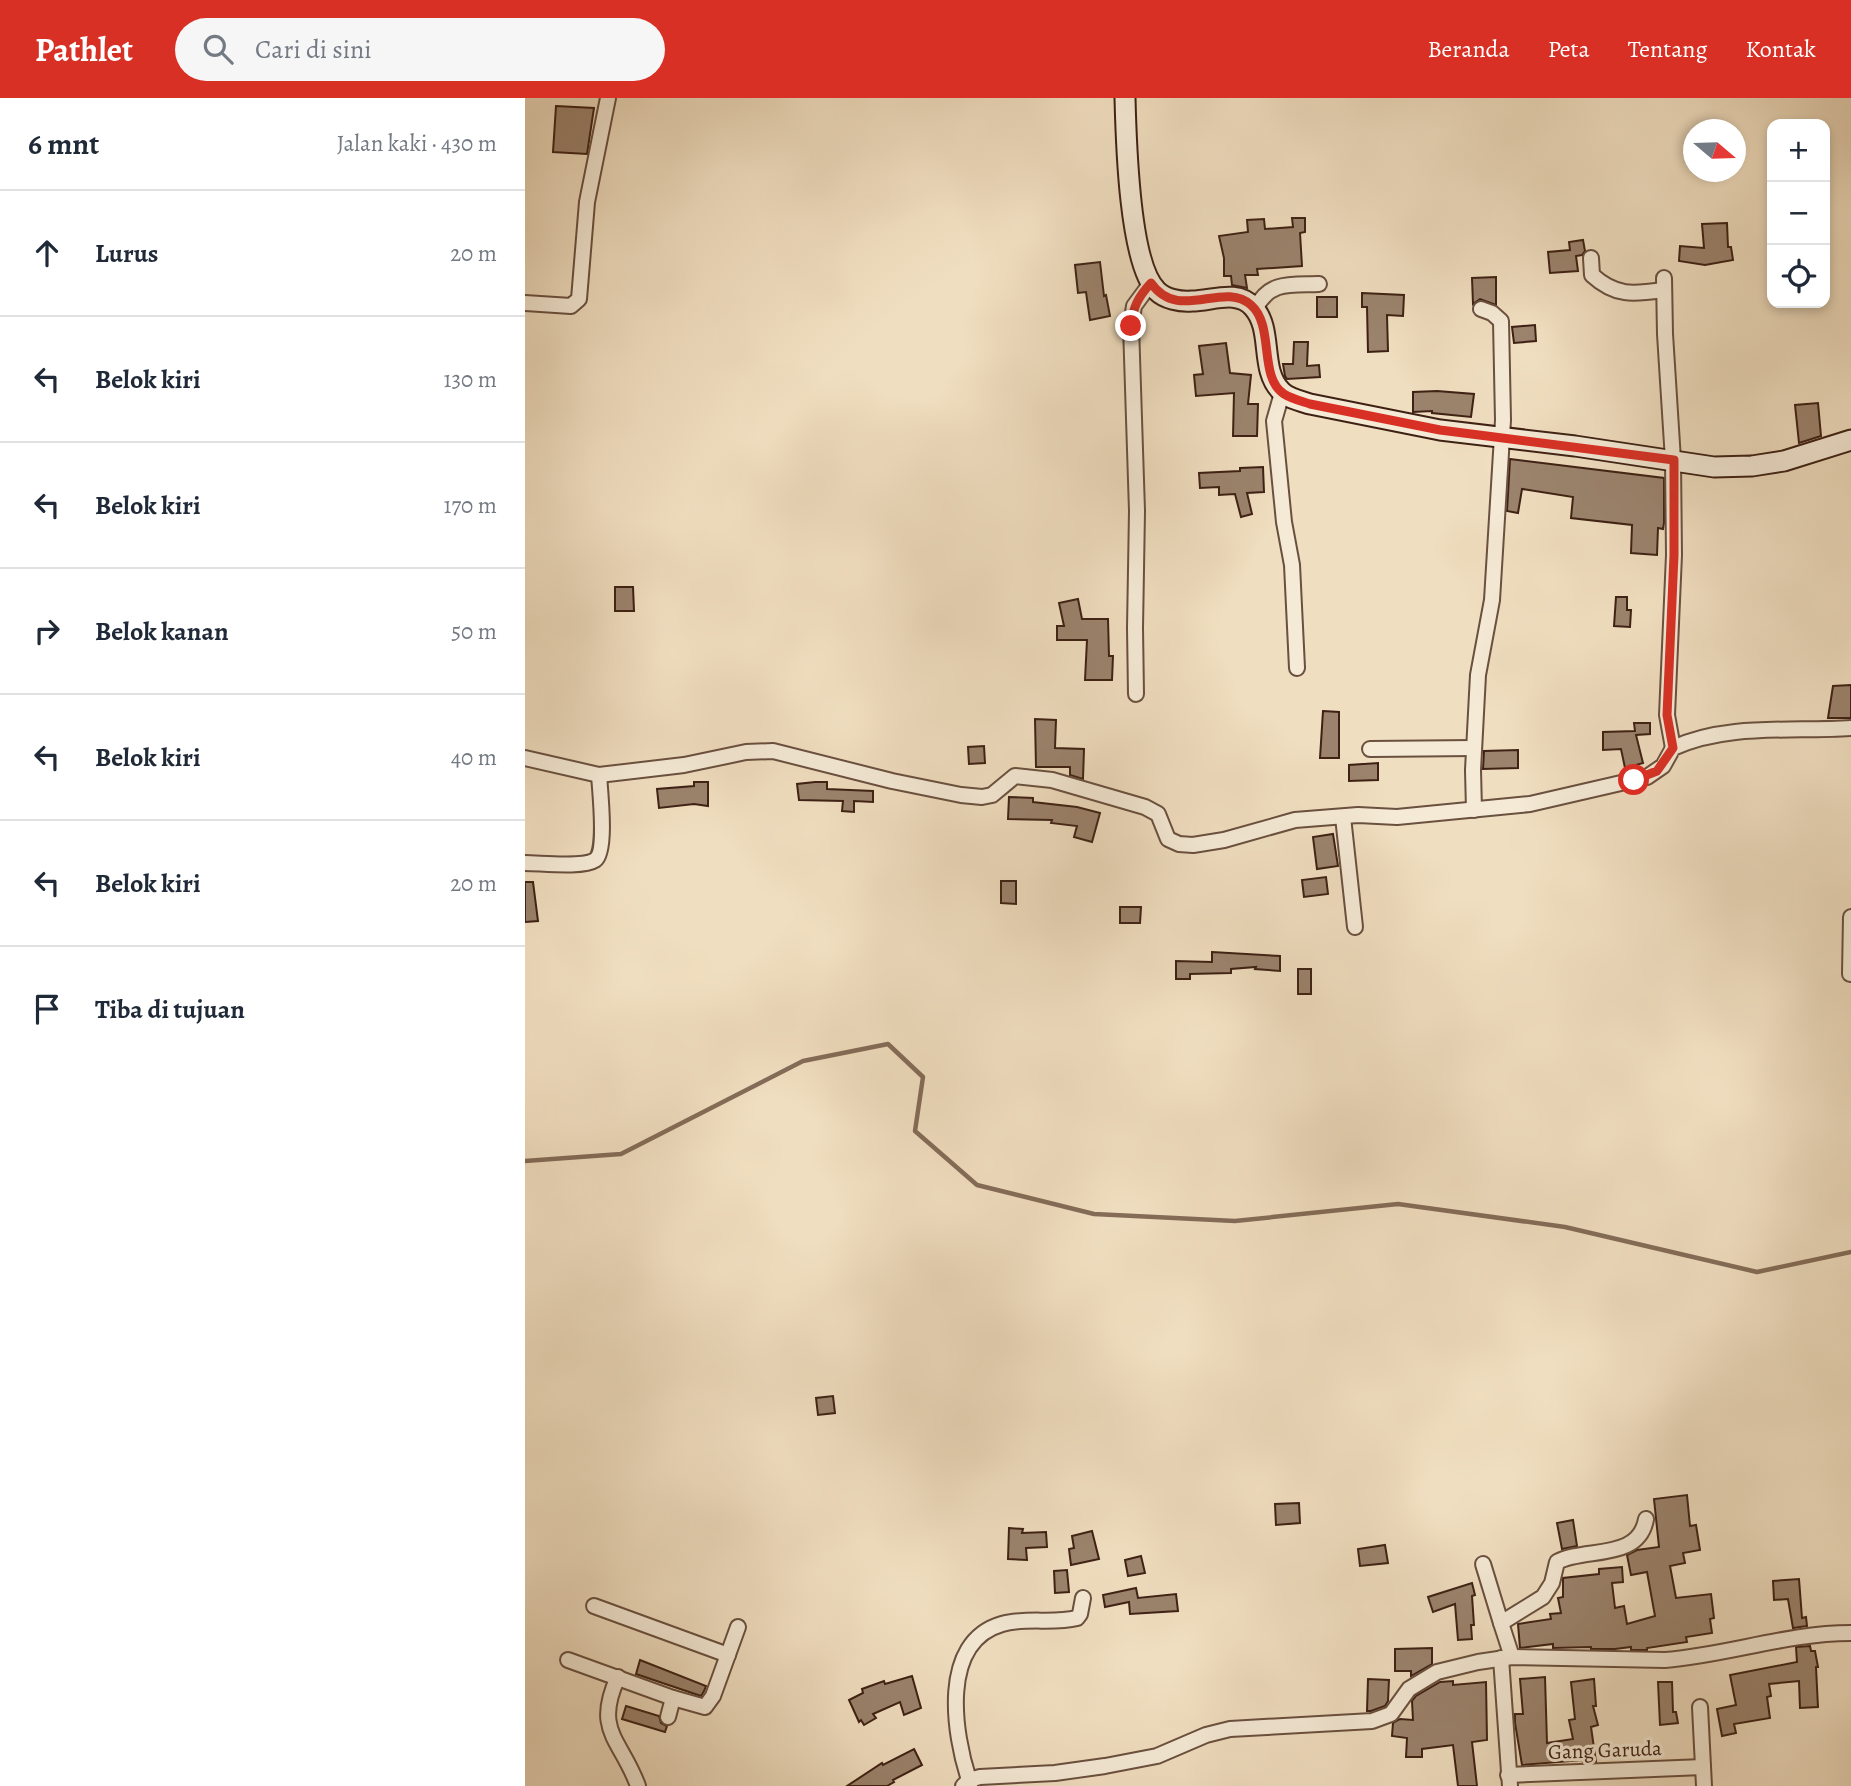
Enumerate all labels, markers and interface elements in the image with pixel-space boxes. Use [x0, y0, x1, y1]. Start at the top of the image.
search box [175, 18, 665, 81]
text: Pathlet [35, 27, 133, 72]
icon: search [199, 30, 237, 68]
text: Cari di sini [255, 32, 372, 67]
text: Beranda [1427, 33, 1510, 65]
text: Peta [1548, 33, 1590, 65]
text: Tentang [1628, 33, 1708, 65]
text: Kontak [1746, 33, 1816, 65]
north arrow [1683, 119, 1746, 182]
map controls [1767, 119, 1830, 308]
button: + [1767, 119, 1830, 182]
text: 6 mnt [28, 124, 99, 164]
text: Jalan kaki · 430 m [337, 128, 497, 159]
button: − [1767, 182, 1830, 245]
icon: ahead [28, 234, 66, 272]
text: Lurus [95, 236, 158, 271]
text: 20 m [450, 238, 497, 269]
button: locate [1767, 245, 1830, 308]
route end [1115, 310, 1146, 341]
icon: left [28, 360, 66, 398]
text: Belok kiri [95, 362, 201, 397]
text: 130 m [444, 364, 497, 395]
icon: left [28, 486, 66, 524]
text: Belok kiri [95, 488, 201, 523]
text: 170 m [444, 490, 497, 521]
icon: right [28, 612, 66, 650]
text: Belok kanan [95, 614, 229, 649]
text: 50 m [451, 616, 497, 647]
icon: left [28, 738, 66, 776]
text: Belok kiri [95, 740, 201, 775]
text: 40 m [451, 742, 497, 773]
route start [1618, 764, 1649, 795]
icon: left [28, 864, 66, 902]
text: Belok kiri [95, 866, 201, 901]
text: 20 m [450, 868, 497, 899]
icon: arrive [28, 990, 66, 1028]
text: Tiba di tujuan [95, 992, 245, 1027]
street label: Gang Garuda [1548, 1734, 1663, 1766]

